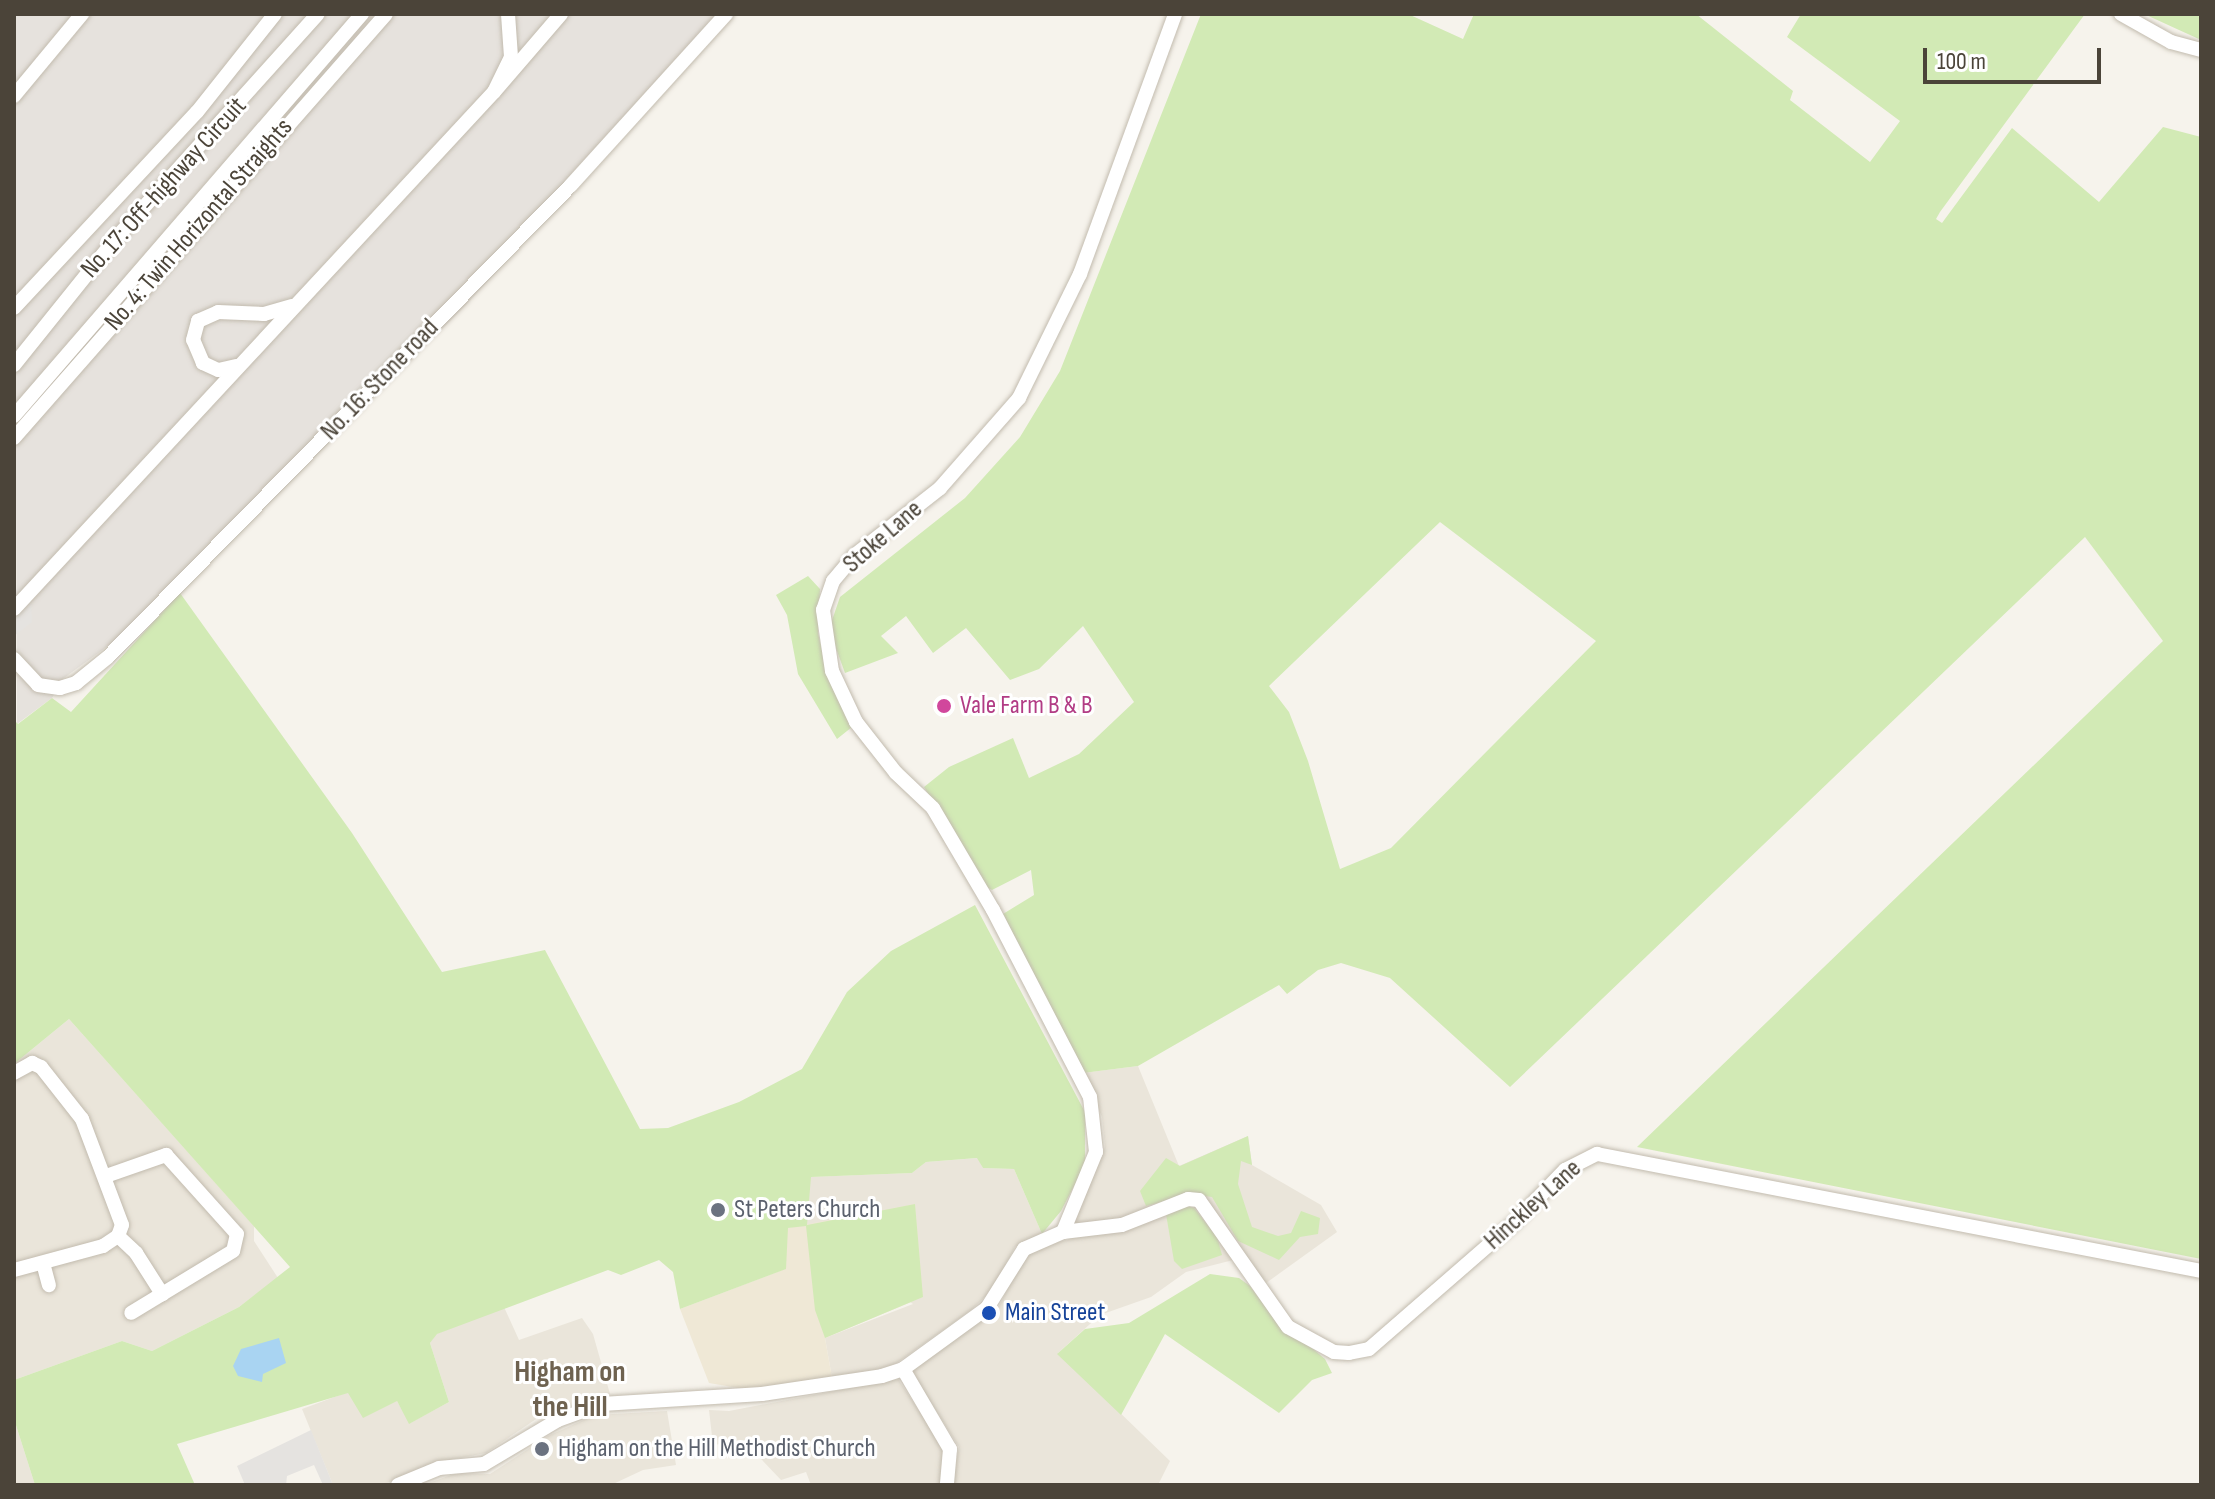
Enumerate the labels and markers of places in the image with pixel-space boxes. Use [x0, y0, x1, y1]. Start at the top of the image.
place label: Vale Farm B & B [960, 690, 1093, 722]
marker: Vale Farm B & B [935, 697, 953, 715]
place label: St Peters Church [734, 1194, 880, 1226]
marker: St Peters Church [709, 1201, 727, 1219]
place label: Main Street [1005, 1297, 1105, 1329]
marker: Main Street [980, 1304, 998, 1322]
place label: Higham on the Hill Methodist Church [558, 1433, 876, 1465]
marker: Higham on the Hill Methodist Church [533, 1440, 551, 1458]

